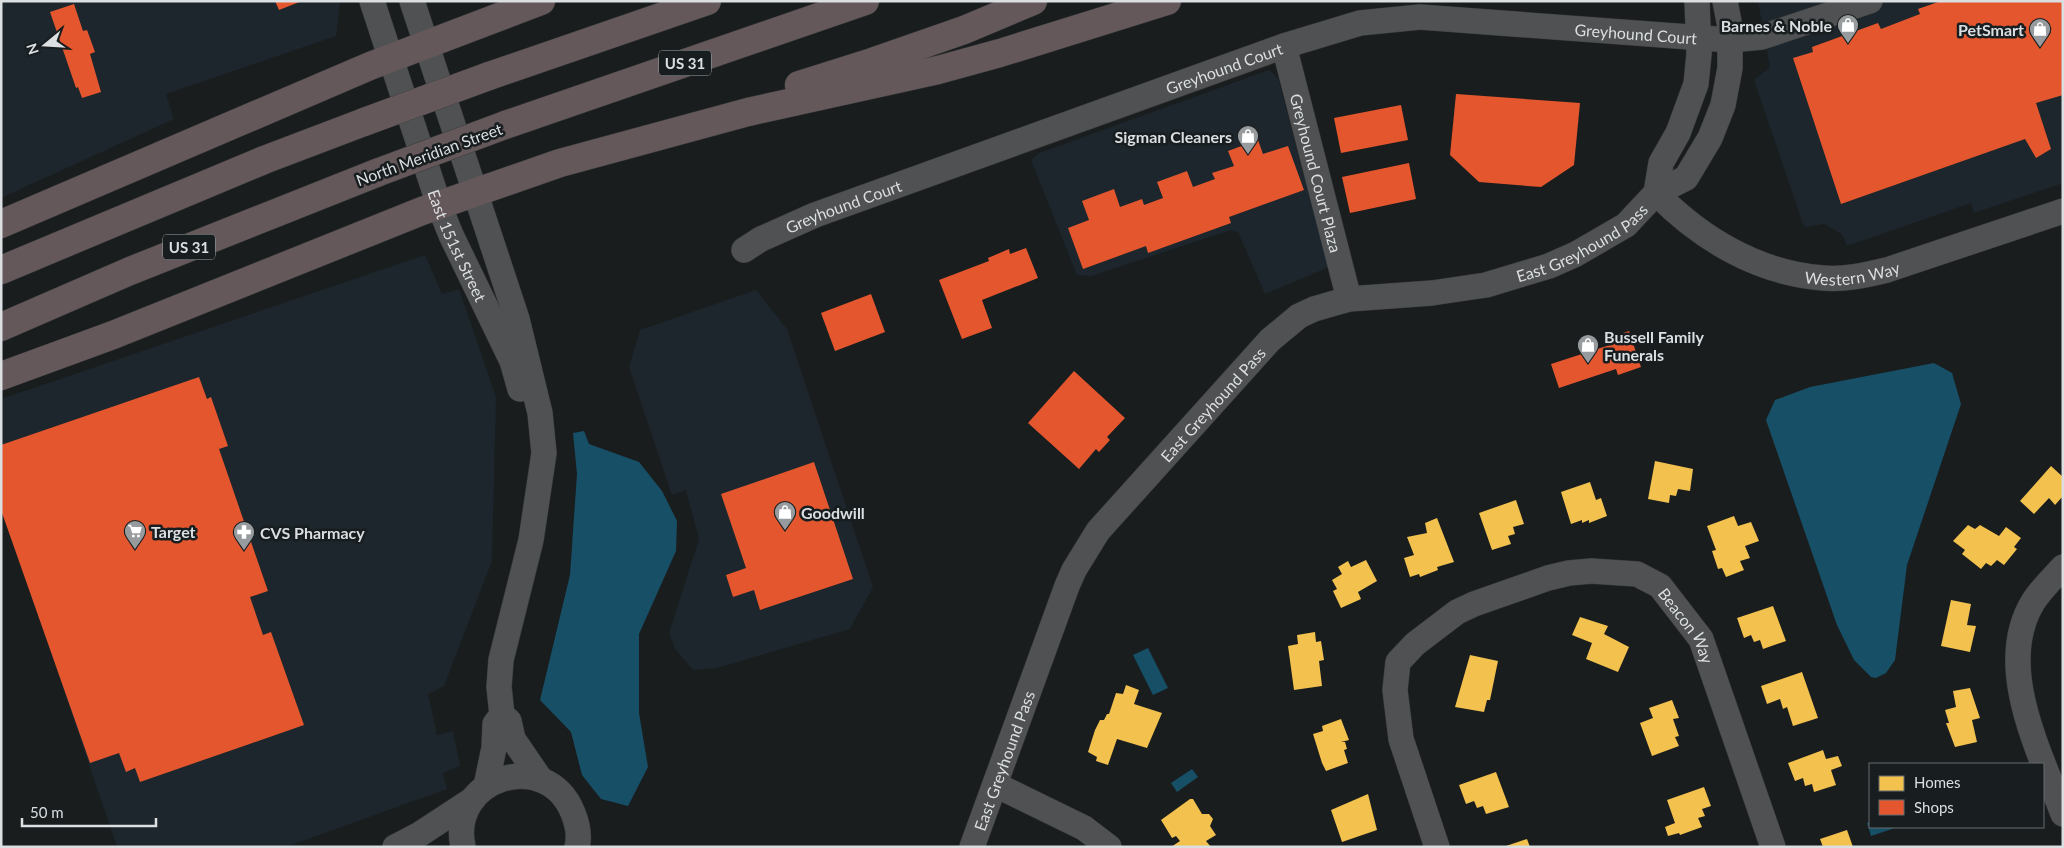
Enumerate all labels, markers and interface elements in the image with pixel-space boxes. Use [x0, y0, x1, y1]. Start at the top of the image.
shop icon: Barnes & Noble [1836, 13, 1860, 44]
place label: Barnes & Noble [1721, 16, 1832, 35]
shop icon: PetSmart [2028, 17, 2052, 48]
street label: Greyhound Court [1574, 19, 1698, 47]
north arrow [20, 20, 70, 70]
place label: PetSmart [1958, 20, 2024, 39]
street label: Greyhound Court [1163, 38, 1285, 97]
text: N [22, 41, 42, 57]
road number: US 31 [659, 50, 711, 76]
street label: Greyhound Court Plaza [1287, 91, 1346, 254]
street label: North Meridian Street [353, 119, 505, 189]
shop icon: Sigman Cleaners [1236, 124, 1260, 155]
place label: Sigman Cleaners [1115, 127, 1232, 146]
street label: Greyhound Court [782, 175, 904, 237]
street label: East 151st Street [425, 187, 491, 304]
street label: East Greyhound Pass [1514, 199, 1651, 285]
road number: US 31 [163, 234, 215, 260]
street label: Western Way [1804, 257, 1903, 288]
place label: Bussell Family Funerals [1604, 327, 1704, 364]
shop icon: Bussell Family Funerals [1576, 333, 1600, 364]
street label: East Greyhound Pass [1156, 343, 1269, 465]
shop icon: Goodwill [773, 500, 797, 531]
place label: Goodwill [801, 503, 865, 522]
supermarket icon: Target [123, 519, 147, 550]
pharmacy icon: CVS Pharmacy [232, 520, 256, 551]
place label: Target [151, 522, 196, 541]
place label: CVS Pharmacy [260, 523, 365, 542]
street label: Beacon Way [1655, 584, 1718, 666]
street label: East Greyhound Pass [969, 688, 1038, 833]
legend [1869, 763, 2044, 828]
text: Homes [1914, 773, 1960, 791]
scale bar [22, 796, 156, 828]
text: Shops [1914, 798, 1954, 816]
text: 50 m [30, 803, 64, 821]

